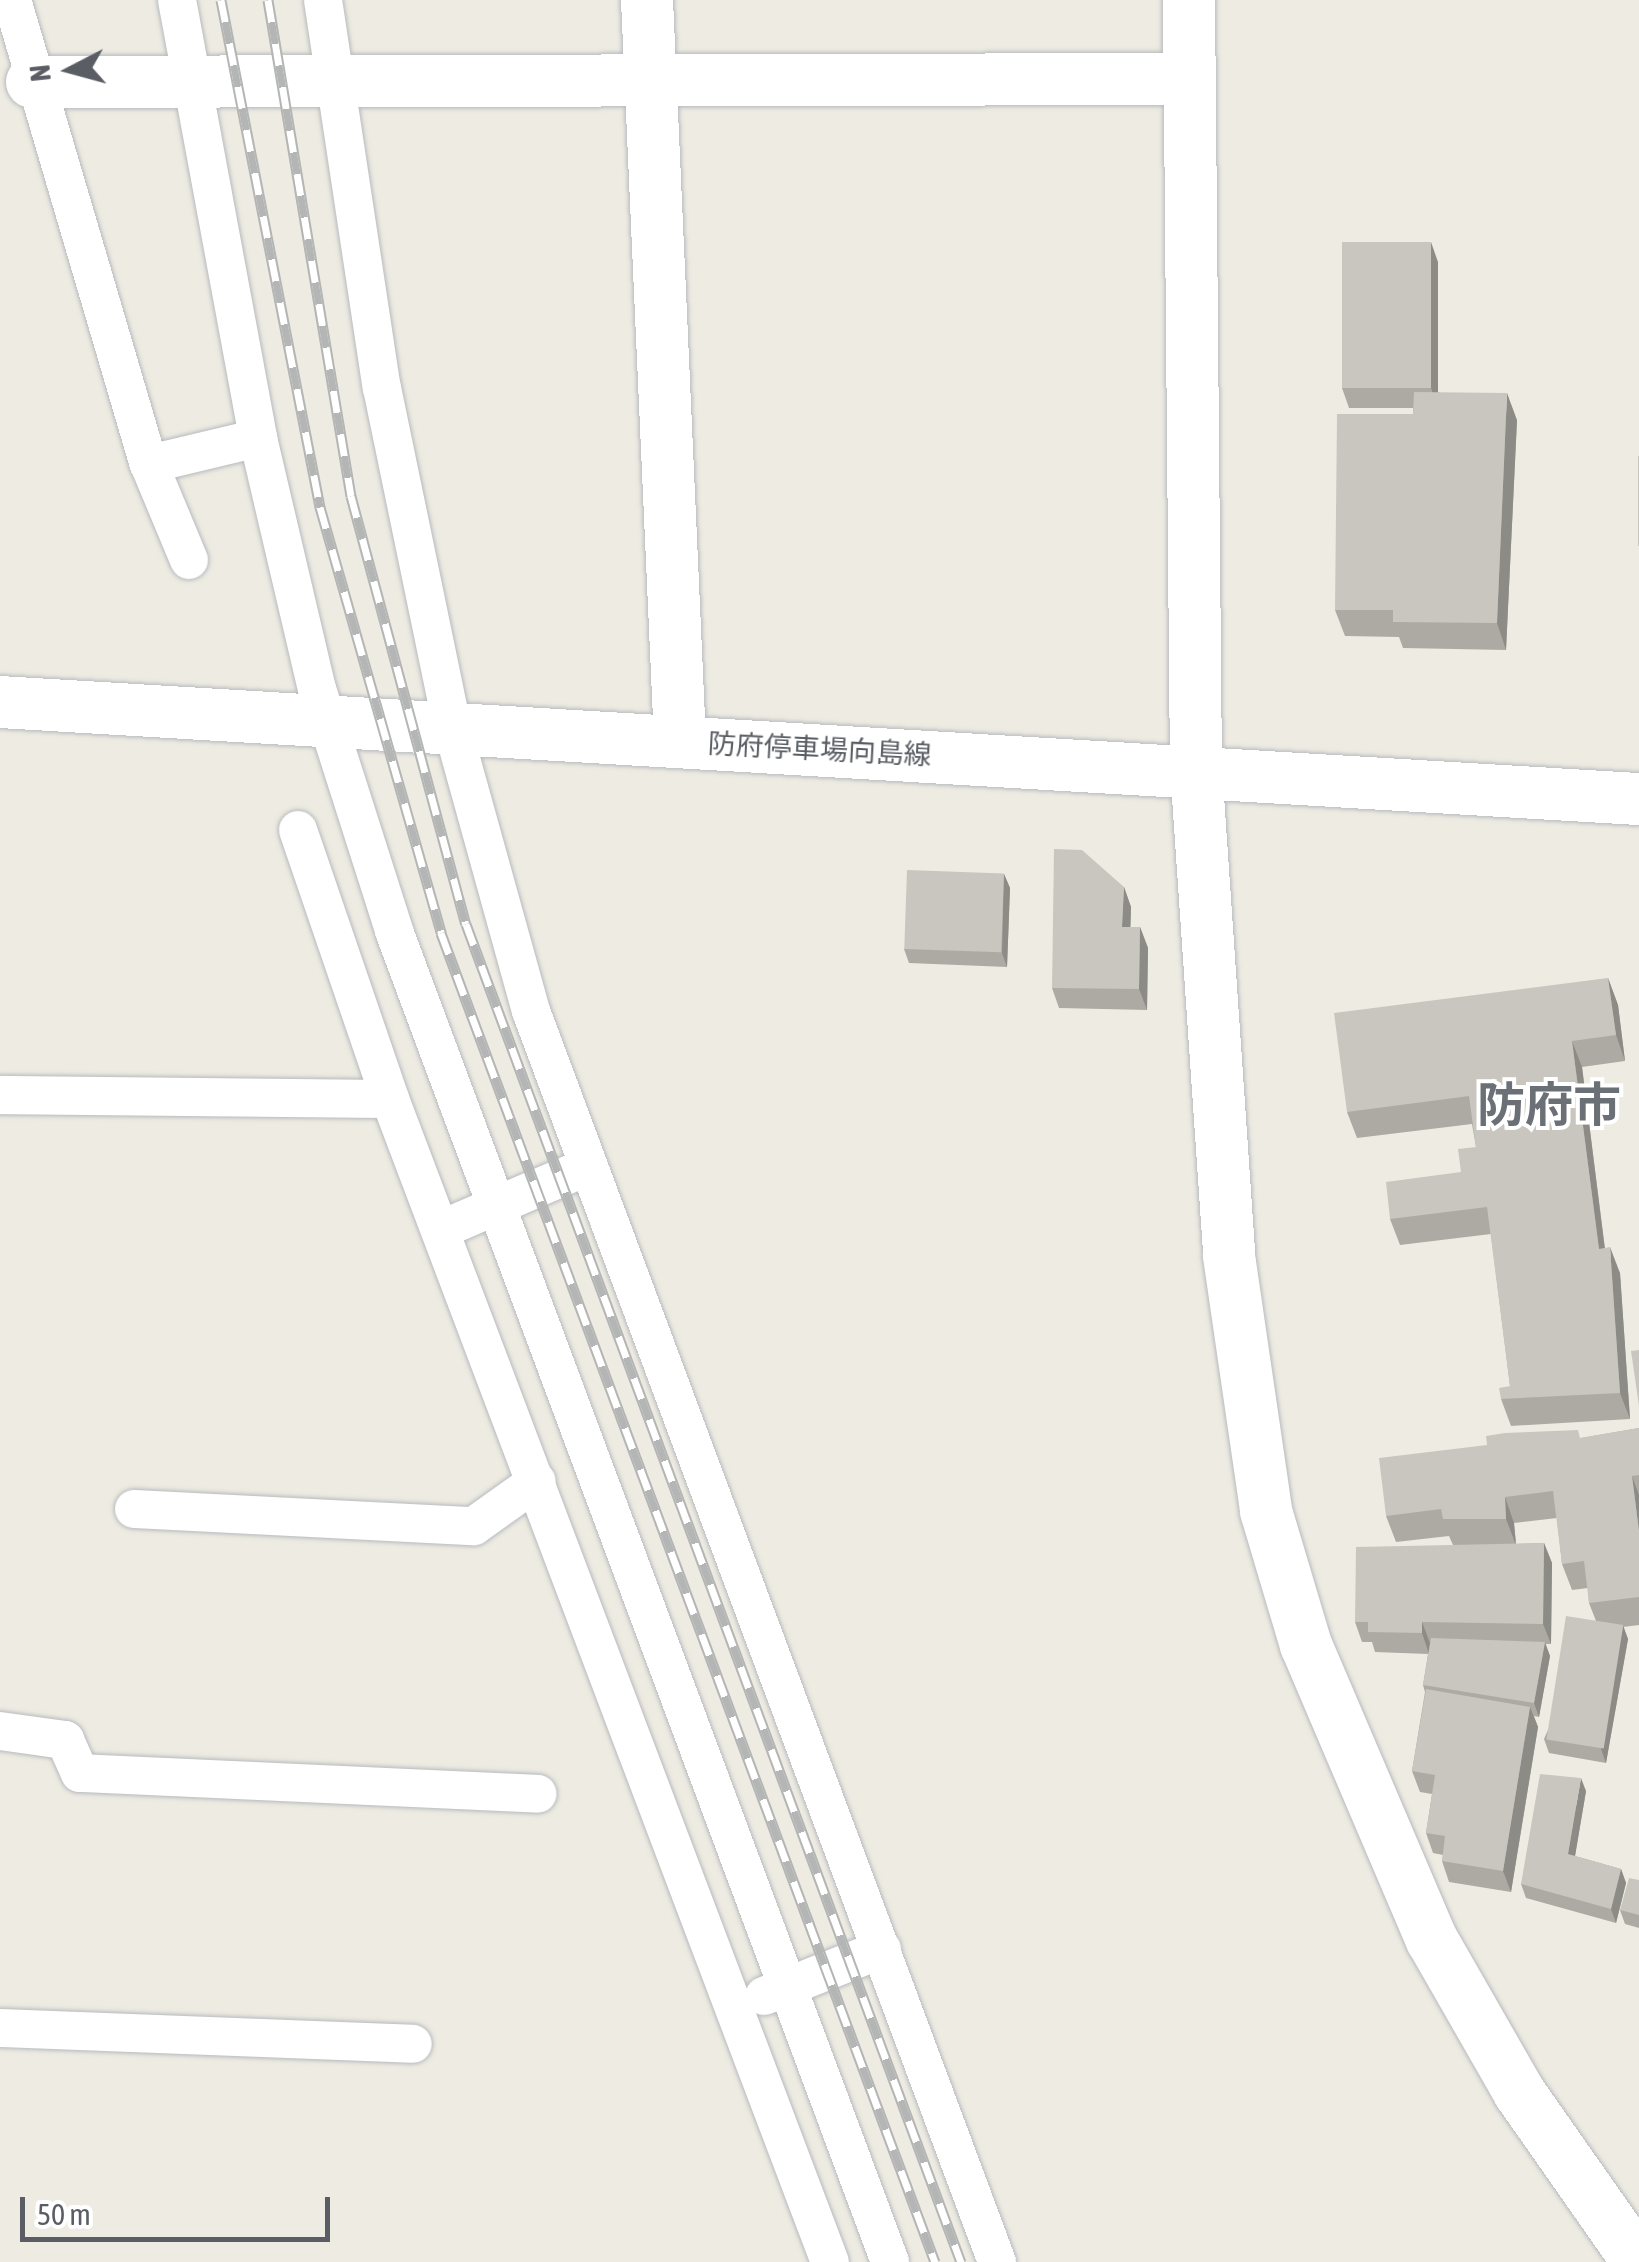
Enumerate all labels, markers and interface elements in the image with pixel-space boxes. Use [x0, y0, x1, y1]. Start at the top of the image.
north arrow [20, 20, 120, 120]
text: N [23, 63, 57, 83]
street label: 防府停車場向島線 [707, 726, 933, 772]
district label: 防府市 [1477, 1076, 1621, 1134]
scale bar [25, 2177, 335, 2239]
text: 50 m [37, 2197, 91, 2231]

